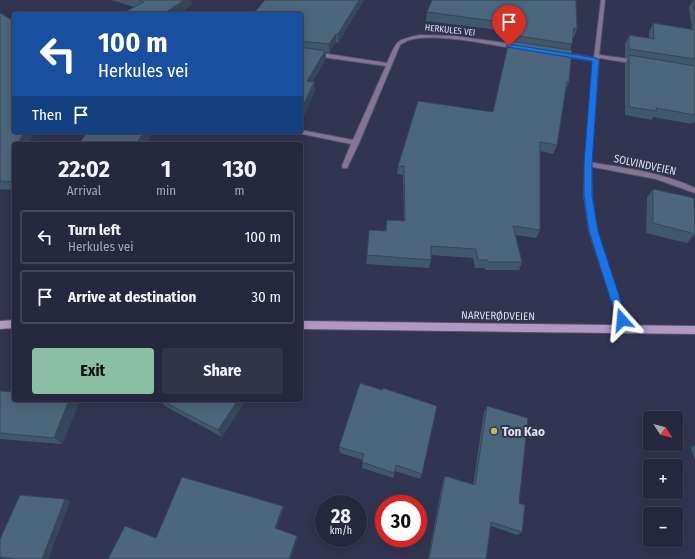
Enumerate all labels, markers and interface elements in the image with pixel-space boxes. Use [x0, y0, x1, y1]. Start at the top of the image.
pin [492, 5, 526, 46]
icon: arrive [498, 11, 520, 33]
street label: HERKULES VEI [424, 22, 476, 38]
text: 100 m [98, 26, 168, 59]
icon: left [32, 28, 84, 80]
text: Herkules vei [98, 60, 189, 82]
icon: arrive [70, 104, 92, 126]
text: Then [32, 106, 62, 124]
street label: SOLVINDVEIEN [613, 152, 677, 178]
text: 22:02 [58, 155, 110, 183]
text: 1 [161, 155, 171, 183]
text: 130 [222, 155, 257, 183]
text: Arrival [67, 183, 101, 198]
text: min [156, 183, 176, 198]
text: m [235, 183, 245, 198]
text: Turn left [68, 221, 121, 239]
icon: left [34, 226, 56, 248]
text: 100 m [244, 228, 281, 246]
text: Herkules vei [68, 239, 133, 254]
icon: arrive [34, 286, 56, 308]
text: Arrive at destination [68, 288, 196, 306]
text: 30 m [251, 288, 281, 306]
position arrow [601, 299, 643, 341]
street label: NARVERØDVEIEN [461, 309, 535, 323]
button: Exit [32, 348, 154, 394]
button: Share [162, 348, 283, 394]
north arrow [643, 411, 683, 451]
map controls [643, 411, 683, 547]
place label: Ton Kao [502, 424, 545, 439]
marker: Ton Kao [489, 426, 499, 436]
button: + [643, 459, 683, 499]
speed limit sign: 30 [375, 495, 427, 547]
text: 28 [331, 504, 351, 528]
button: − [643, 507, 683, 547]
text: km/h [330, 525, 352, 537]

